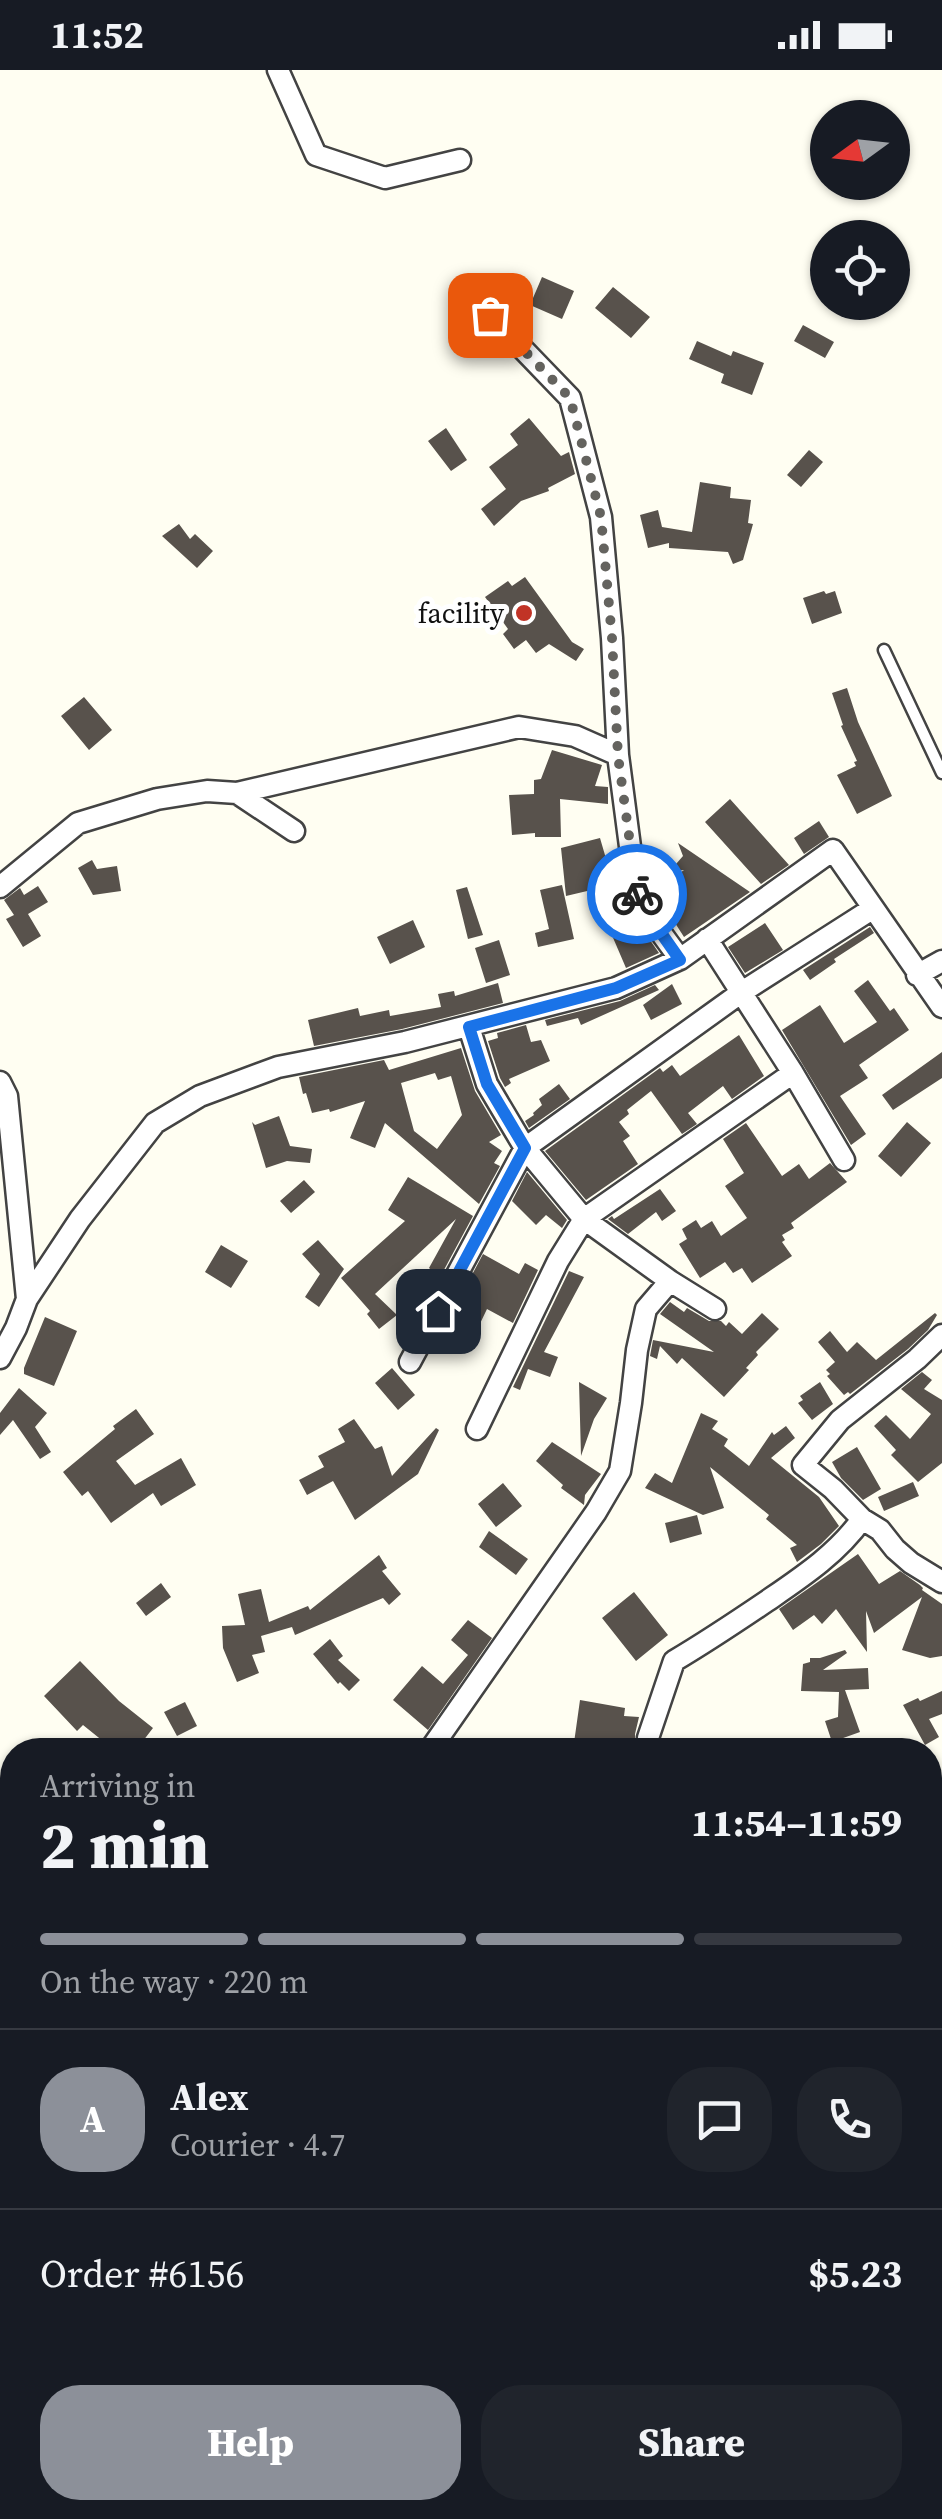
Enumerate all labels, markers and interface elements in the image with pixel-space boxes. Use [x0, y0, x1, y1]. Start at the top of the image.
text: 11:52 [50, 9, 144, 61]
north arrow [810, 100, 910, 200]
map controls [810, 100, 910, 320]
button: locate [810, 220, 910, 320]
pin [448, 273, 533, 358]
icon: bag [463, 288, 518, 343]
place label: facility [418, 594, 505, 632]
marker: facility [513, 602, 535, 624]
courier [587, 844, 687, 944]
icon: bike [610, 867, 665, 922]
pin [396, 1269, 481, 1354]
icon: home [411, 1284, 466, 1339]
text: Arriving in [40, 1764, 195, 1808]
text: 11:54–11:59 [691, 1797, 902, 1849]
text: 2 min [40, 1801, 210, 1890]
text: On the way · 220 m [40, 1960, 308, 2004]
button: chat [667, 2067, 772, 2172]
button: phone [797, 2067, 902, 2172]
text: Alex [170, 2071, 248, 2123]
text: A [80, 2093, 105, 2145]
text: Courier · 4.7 [170, 2123, 345, 2167]
text: Order #6156 [40, 2248, 244, 2300]
text: $5.23 [808, 2248, 902, 2300]
button: Help [40, 2385, 461, 2500]
button: Share [481, 2385, 902, 2500]

